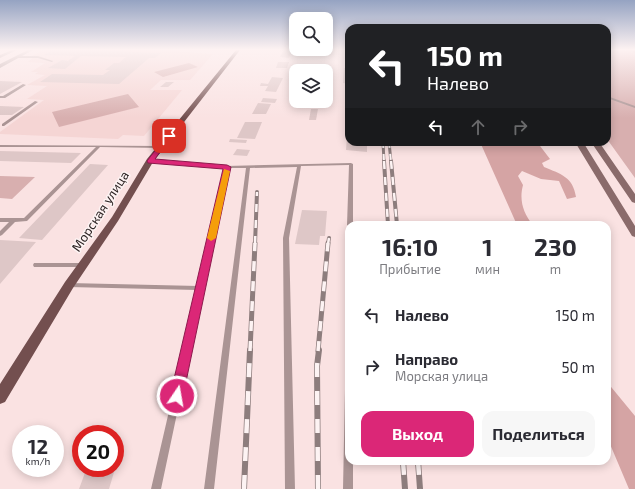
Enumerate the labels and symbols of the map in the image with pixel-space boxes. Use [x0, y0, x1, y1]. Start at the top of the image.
pin [152, 119, 186, 153]
street label: Морская улица [68, 168, 132, 254]
position arrow [156, 375, 198, 417]
speed limit sign: 20 [72, 425, 124, 477]

